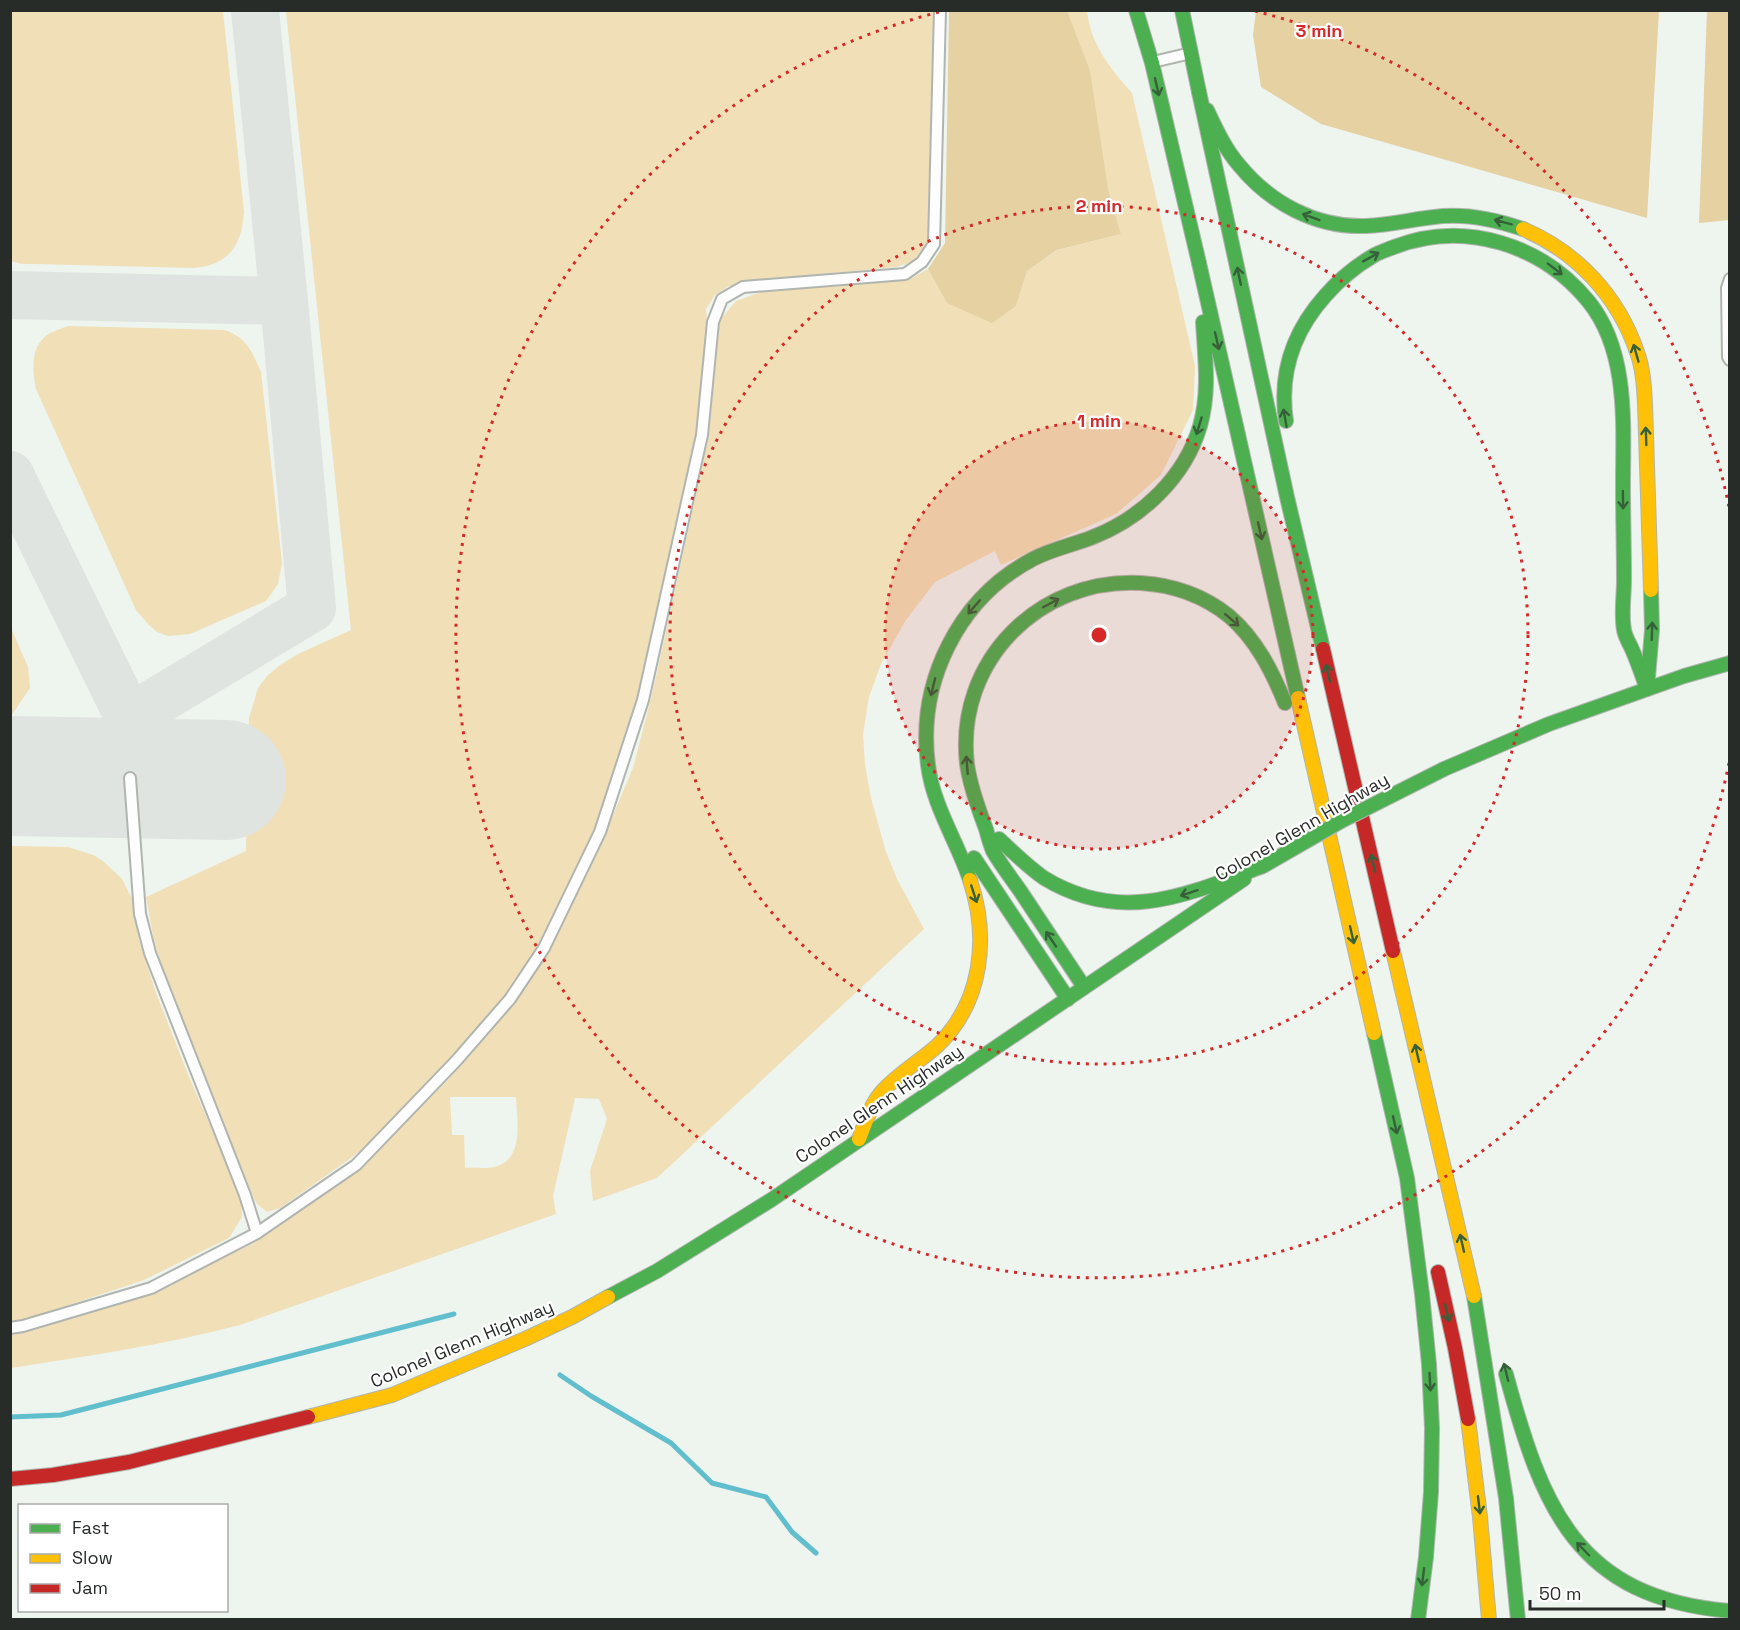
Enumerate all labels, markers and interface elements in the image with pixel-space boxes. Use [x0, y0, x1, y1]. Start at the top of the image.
text: 3 min [1296, 19, 1342, 42]
one-way arrow [1152, 77, 1164, 96]
text: 2 min [1076, 194, 1122, 217]
one-way arrow [1302, 210, 1321, 221]
one-way arrow [1494, 216, 1513, 228]
one-way arrow [1362, 251, 1379, 263]
one-way arrow [1546, 263, 1562, 276]
one-way arrow [1233, 267, 1244, 286]
one-way arrow [1212, 330, 1223, 350]
one-way arrow [1630, 344, 1641, 363]
text: 1 min [1077, 409, 1121, 432]
one-way arrow [1279, 409, 1290, 428]
one-way arrow [1193, 416, 1204, 435]
one-way arrow [1640, 427, 1652, 447]
one-way arrow [1617, 489, 1629, 509]
one-way arrow [1255, 521, 1266, 540]
one-way arrow [1042, 597, 1059, 609]
one-way arrow [967, 599, 981, 614]
one-way arrow [1225, 613, 1240, 627]
one-way arrow [1646, 622, 1657, 642]
centre of rings [1089, 625, 1109, 645]
one-way arrow [1322, 664, 1334, 683]
one-way arrow [927, 677, 939, 696]
one-way arrow [961, 756, 972, 776]
street label: Colonel Glenn Highway [1211, 767, 1393, 886]
one-way arrow [1366, 854, 1378, 873]
one-way arrow [969, 884, 980, 903]
one-way arrow [1180, 889, 1199, 900]
one-way arrow [1346, 925, 1358, 944]
one-way arrow [1045, 930, 1058, 947]
street label: Colonel Glenn Highway [791, 1039, 967, 1168]
one-way arrow [1411, 1044, 1423, 1063]
one-way arrow [1389, 1115, 1401, 1134]
one-way arrow [1455, 1234, 1467, 1253]
street label: Colonel Glenn Highway [367, 1295, 557, 1393]
one-way arrow [1442, 1303, 1453, 1322]
one-way arrow [1499, 1363, 1511, 1382]
one-way arrow [1424, 1372, 1435, 1392]
one-way arrow [1474, 1495, 1485, 1515]
legend [18, 1504, 228, 1612]
text: Fast [72, 1516, 109, 1539]
one-way arrow [1576, 1541, 1591, 1556]
text: Slow [72, 1546, 113, 1569]
one-way arrow [1418, 1567, 1429, 1586]
scale bar [1530, 1573, 1664, 1611]
text: Jam [72, 1576, 108, 1599]
text: 50 m [1539, 1582, 1581, 1605]

